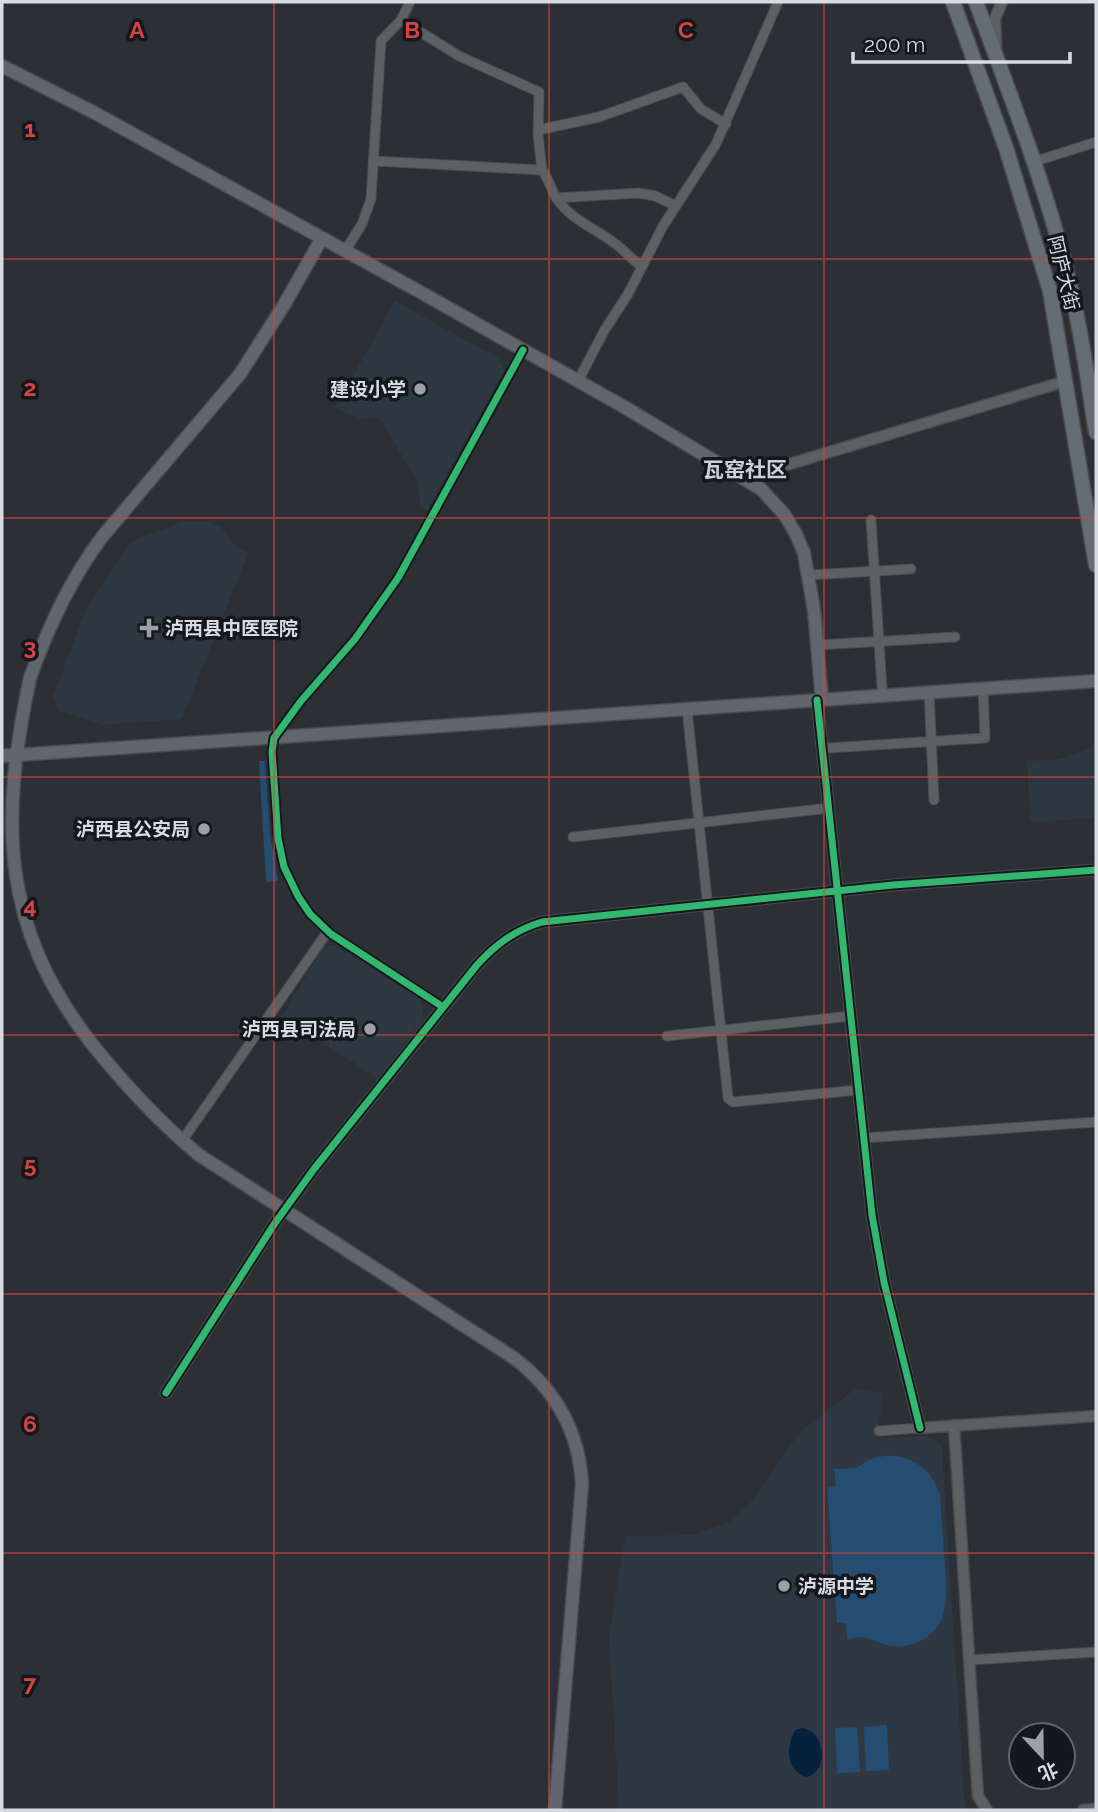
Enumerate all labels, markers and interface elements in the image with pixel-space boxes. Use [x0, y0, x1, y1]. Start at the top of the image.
text: A [129, 16, 145, 43]
text: B [404, 16, 420, 43]
text: C [678, 16, 694, 43]
scale bar [853, 21, 1070, 65]
text: 200 m [864, 32, 925, 57]
text: 1 [24, 115, 36, 142]
street label: 阿庐大街 [1044, 233, 1084, 313]
text: 2 [24, 374, 36, 401]
place label: 建设小学 [330, 378, 406, 400]
marker: 建设小学 [412, 381, 428, 397]
district label: 瓦窑社区 [703, 457, 787, 482]
place label: 泸西县中医医院 [165, 617, 298, 639]
marker: 泸西县中医医院 [139, 618, 159, 638]
text: 3 [24, 633, 36, 660]
place label: 泸西县公安局 [76, 818, 190, 840]
marker: 泸西县公安局 [196, 821, 212, 837]
text: 4 [23, 892, 37, 919]
place label: 泸西县司法局 [242, 1018, 356, 1040]
marker: 泸西县司法局 [362, 1021, 378, 1037]
text: 5 [24, 1151, 37, 1178]
text: 6 [23, 1410, 37, 1437]
place label: 泸源中学 [798, 1575, 874, 1597]
marker: 泸源中学 [776, 1578, 792, 1594]
text: 7 [24, 1669, 37, 1696]
north arrow [1007, 1721, 1077, 1791]
text: 北 [1035, 1758, 1061, 1786]

